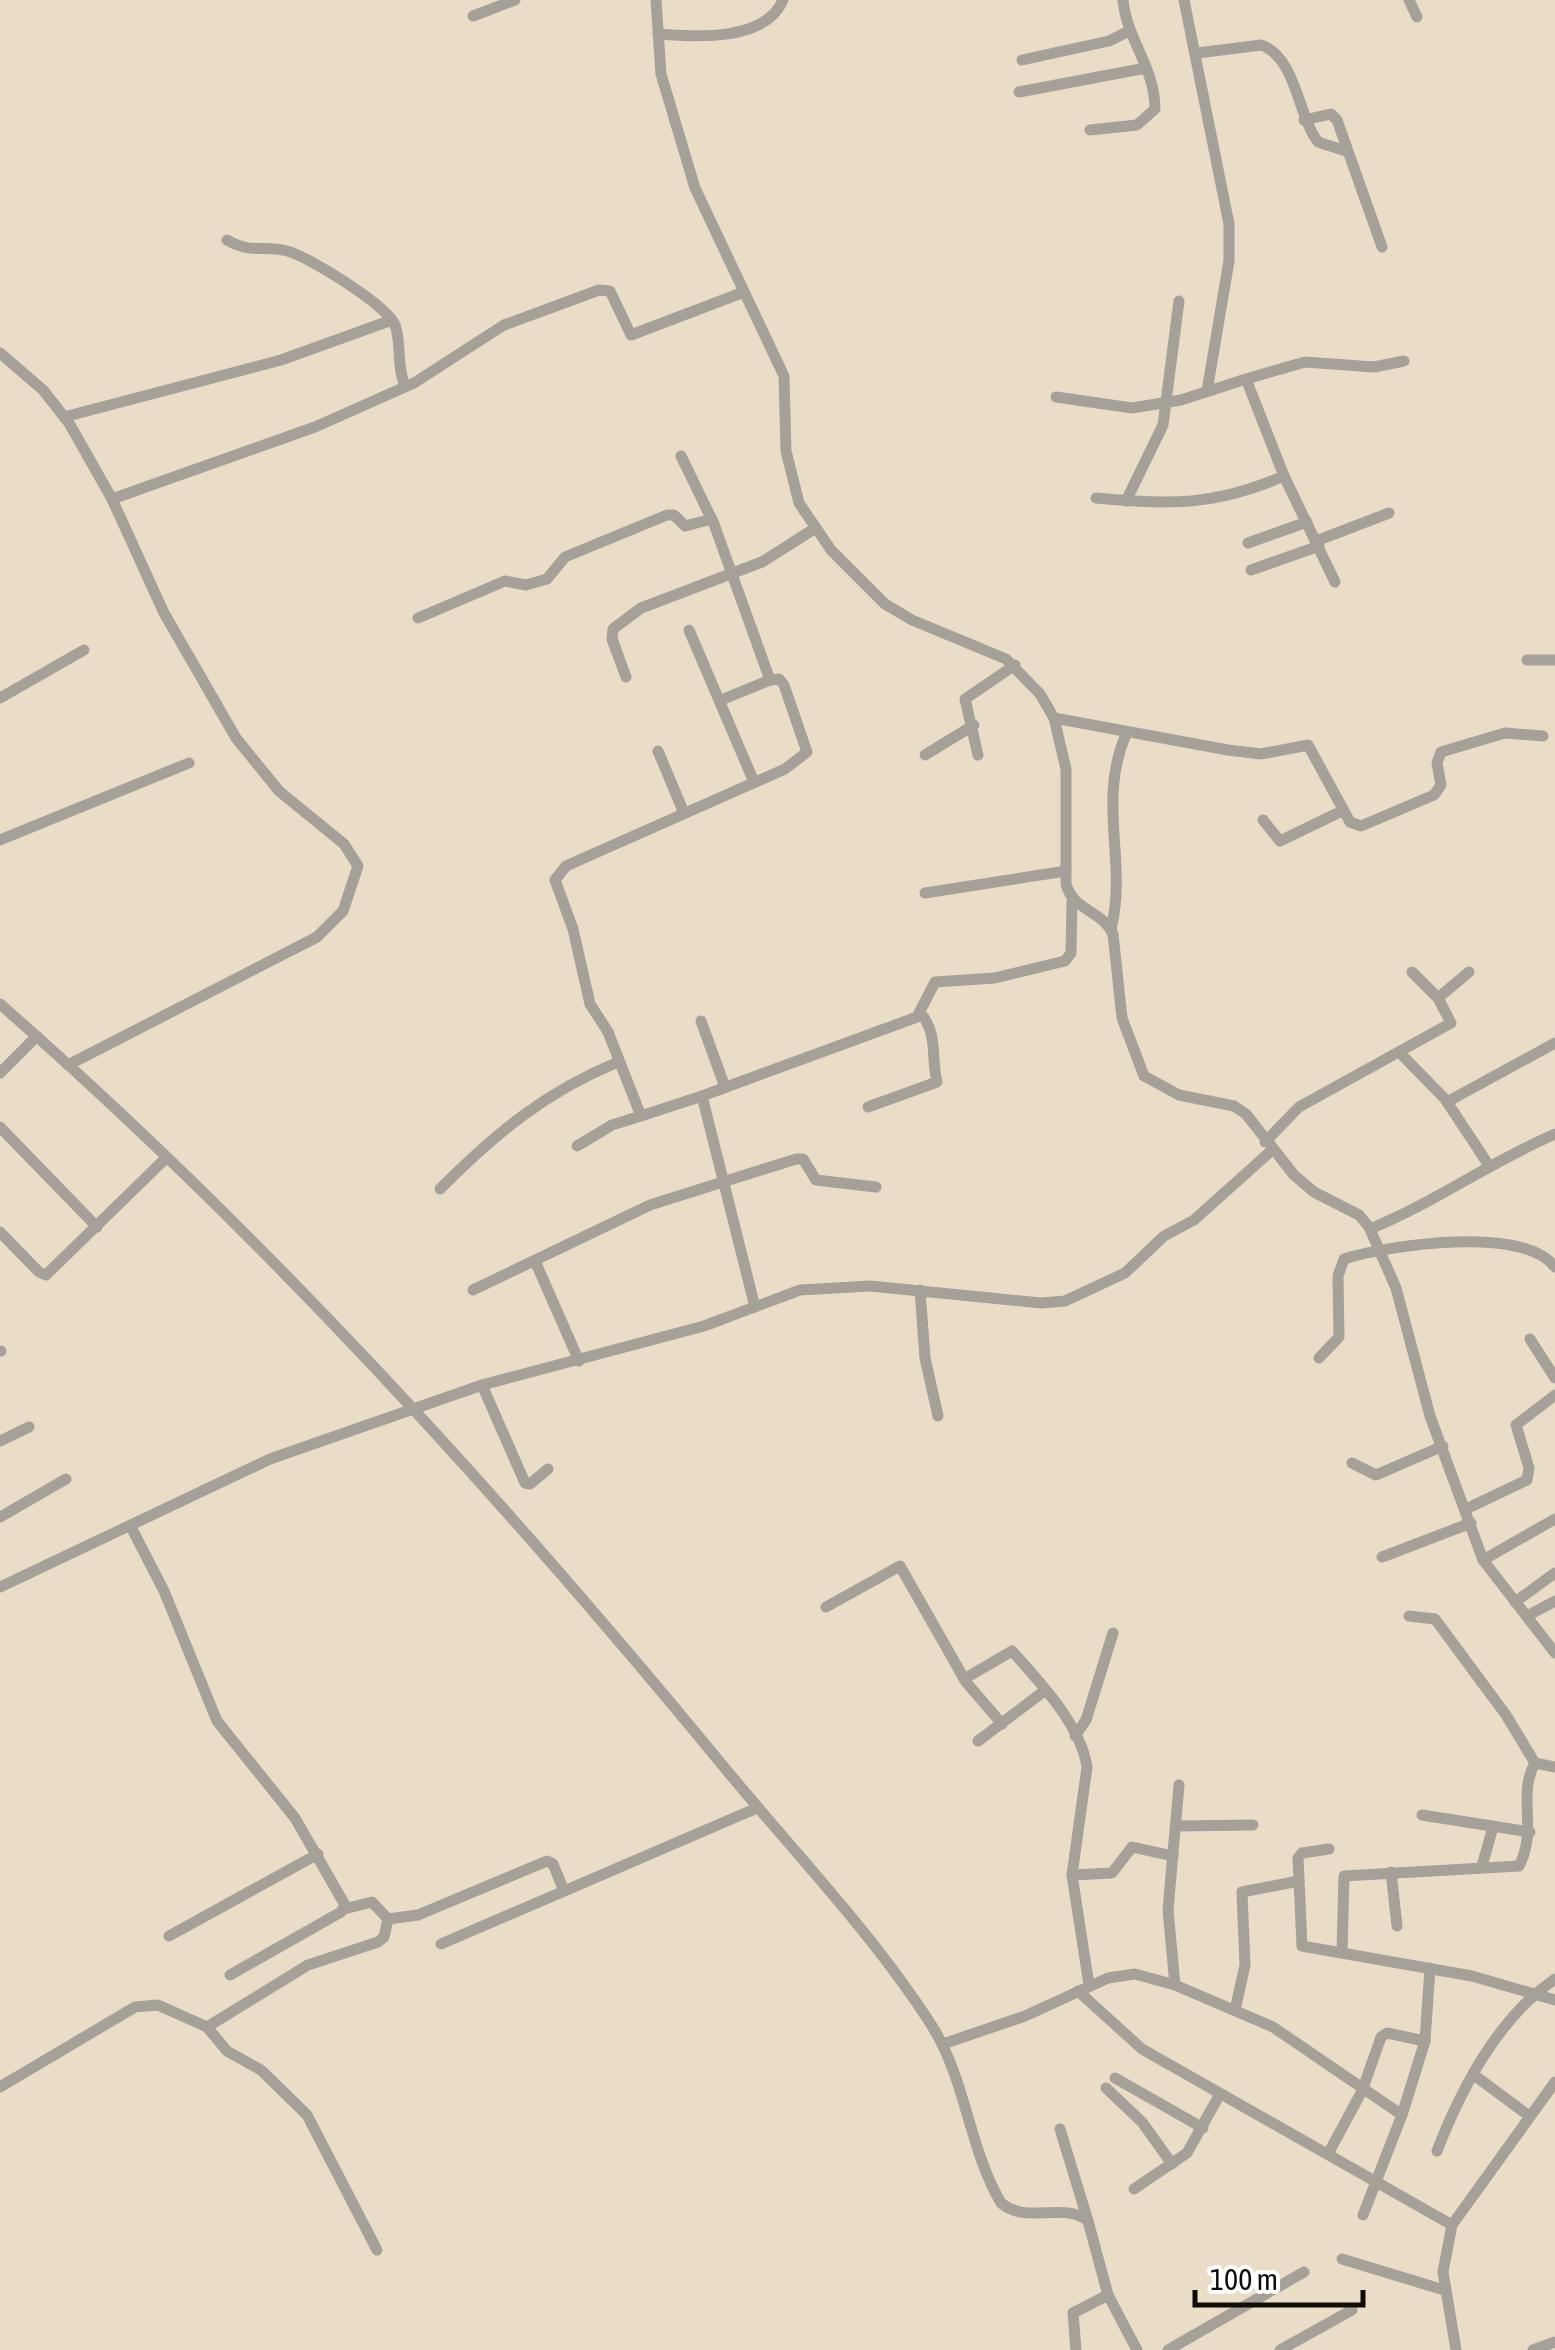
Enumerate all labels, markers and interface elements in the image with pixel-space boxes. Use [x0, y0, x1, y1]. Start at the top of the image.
scale bar [1195, 2245, 1362, 2307]
text: 100 m [1210, 2262, 1278, 2296]

